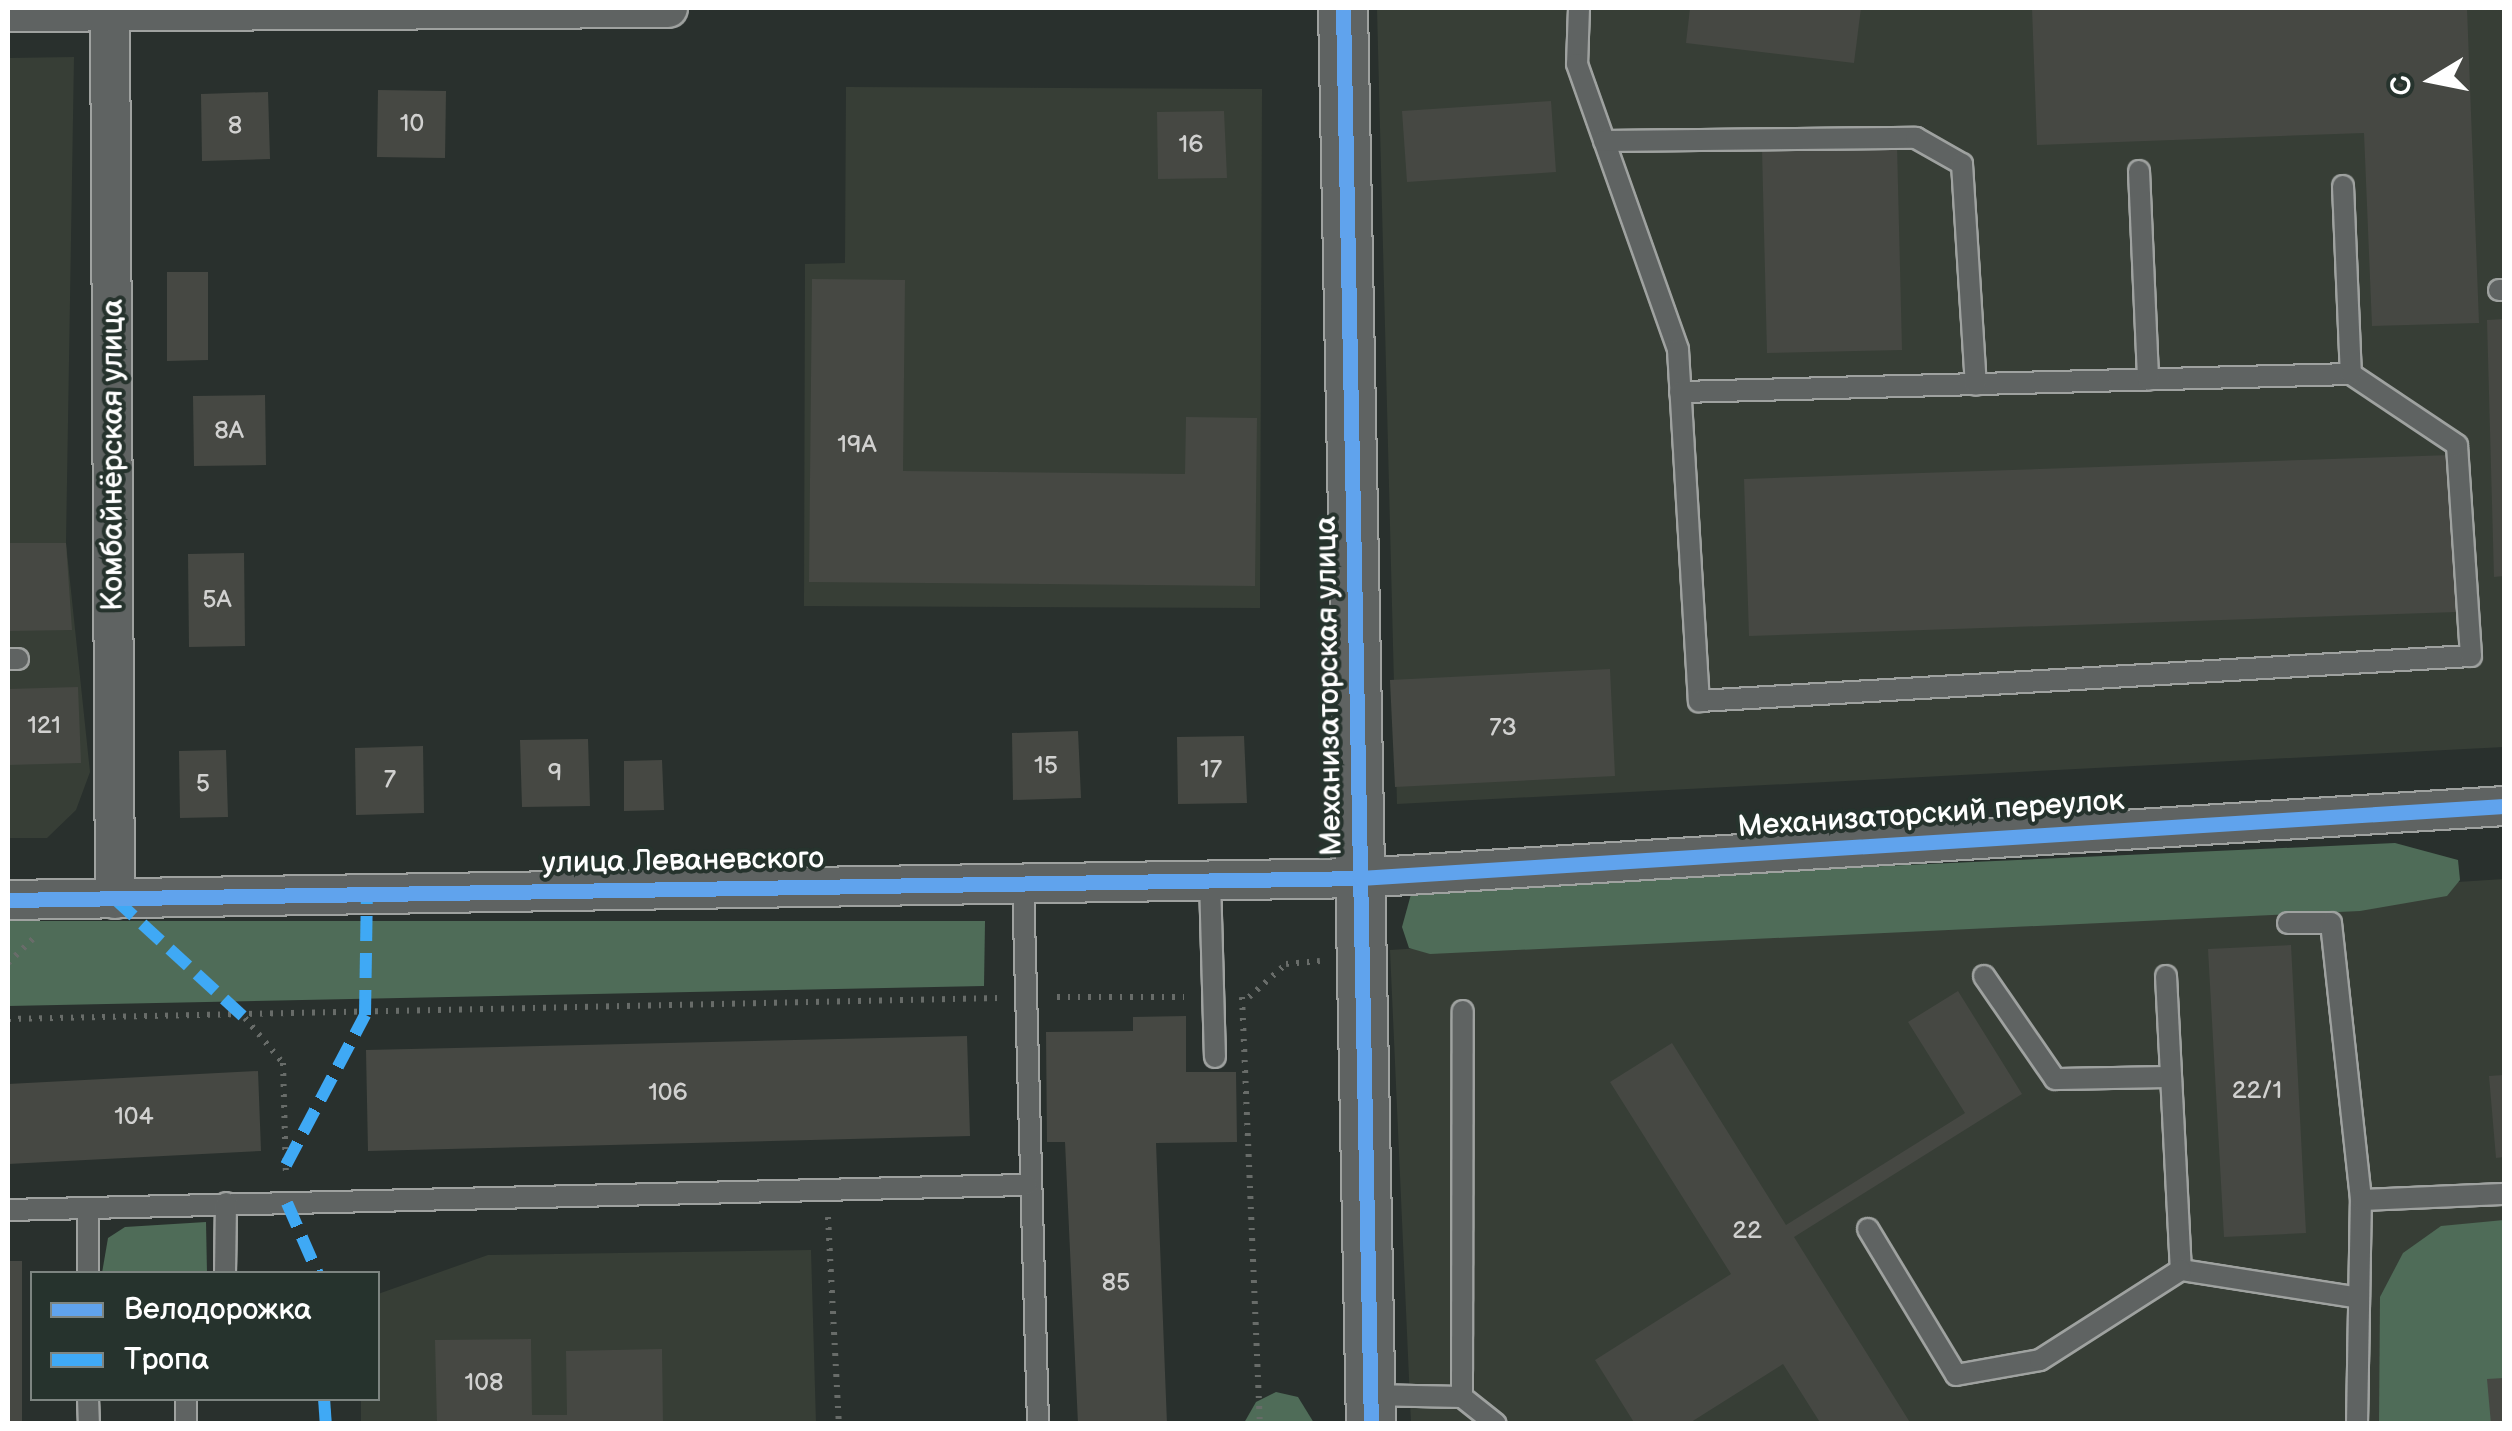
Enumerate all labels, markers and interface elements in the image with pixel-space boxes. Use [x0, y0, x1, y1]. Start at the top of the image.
north arrow [2382, 30, 2482, 130]
text: С [2384, 73, 2420, 98]
house number: 10 [400, 109, 424, 139]
house number: 8 [228, 111, 242, 141]
house number: 16 [1179, 130, 1203, 160]
street label: Комбайнёрская улица [95, 299, 131, 611]
house number: 8А [214, 416, 244, 446]
house number: 19А [837, 430, 877, 460]
street label: Механизаторская улица [1308, 516, 1350, 856]
house number: 5А [202, 585, 232, 615]
house number: 121 [27, 711, 61, 741]
house number: 73 [1489, 713, 1517, 743]
house number: 15 [1034, 751, 1058, 781]
house number: 17 [1200, 755, 1222, 785]
house number: 9 [548, 758, 562, 788]
house number: 7 [384, 765, 396, 795]
house number: 5 [196, 769, 210, 799]
street label: Механизаторский переулок [1736, 783, 2126, 845]
street label: улица Леваневского [542, 841, 824, 881]
house number: 22/1 [2232, 1076, 2282, 1106]
house number: 106 [648, 1078, 688, 1108]
house number: 104 [114, 1102, 154, 1132]
house number: 22 [1732, 1216, 1762, 1246]
house number: 85 [1102, 1268, 1130, 1298]
legend [30, 1271, 380, 1401]
text: Велодорожка [124, 1292, 312, 1328]
text: Тропа [124, 1342, 209, 1378]
house number: 108 [465, 1368, 503, 1398]

